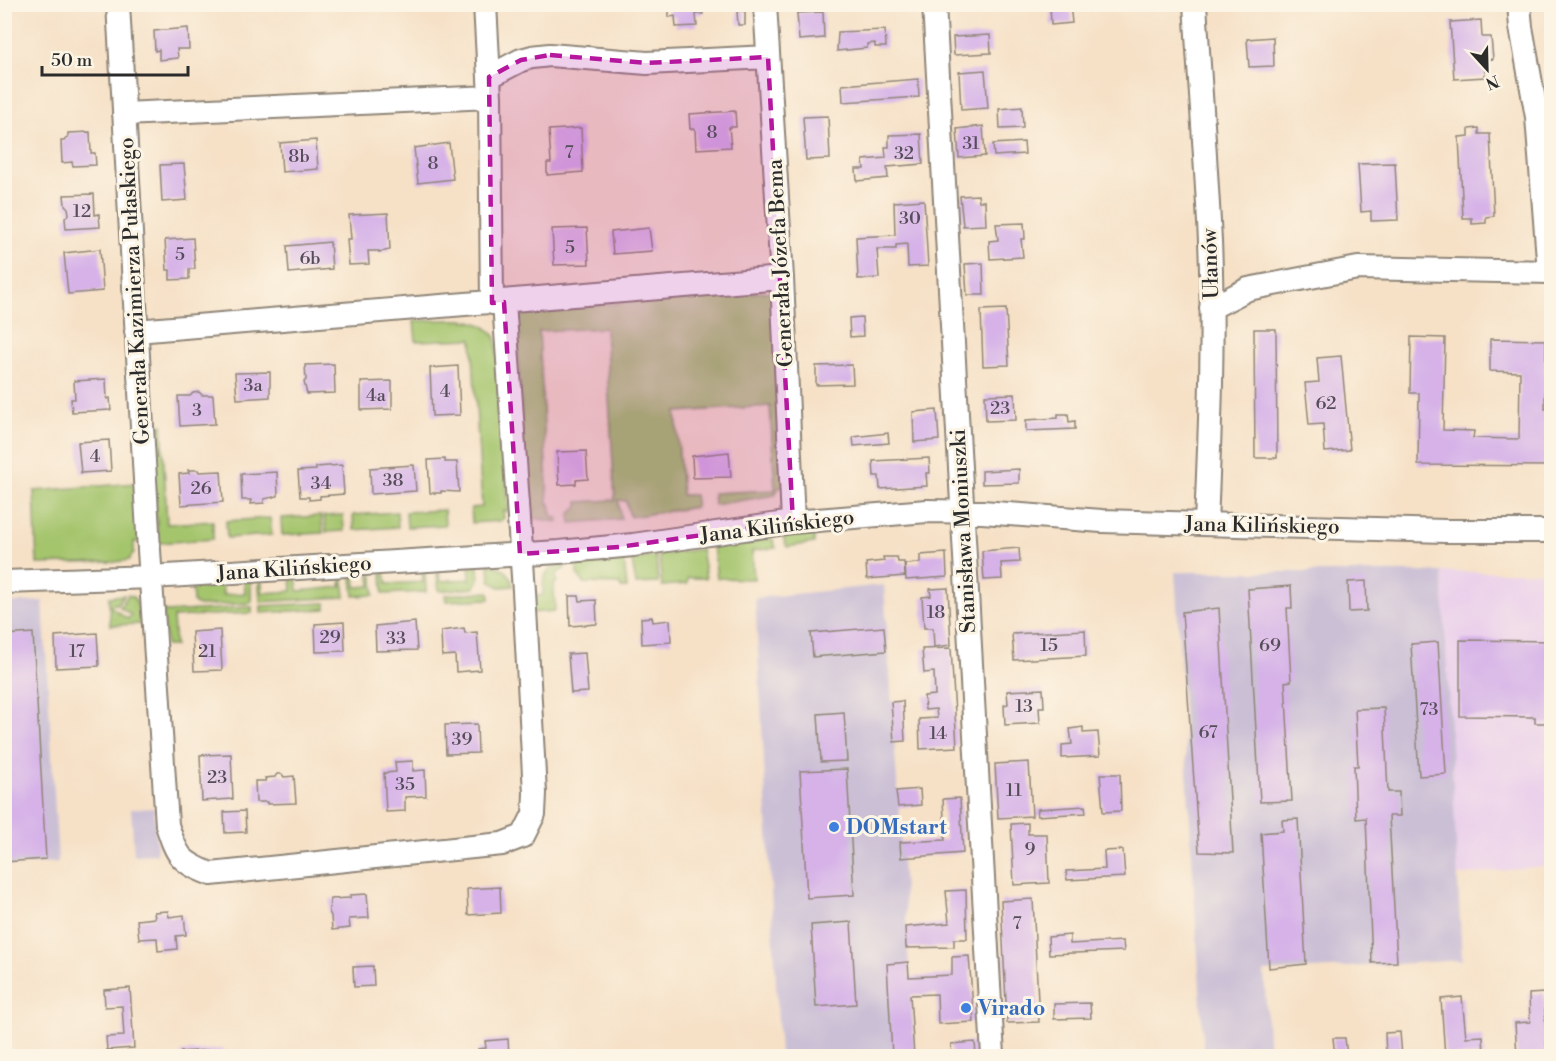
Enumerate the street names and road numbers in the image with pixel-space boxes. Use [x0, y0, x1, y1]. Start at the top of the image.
street label: Generała Kazimierza Pułaskiego [114, 137, 156, 445]
street label: Generała Józefa Bema [763, 158, 799, 368]
street label: Ułanów [1197, 228, 1225, 300]
street label: Stanisława Moniuszki [946, 428, 982, 634]
street label: Jana Kilińskiego [697, 505, 856, 549]
street label: Jana Kilińskiego [1183, 512, 1340, 540]
street label: Jana Kilińskiego [215, 551, 372, 587]

